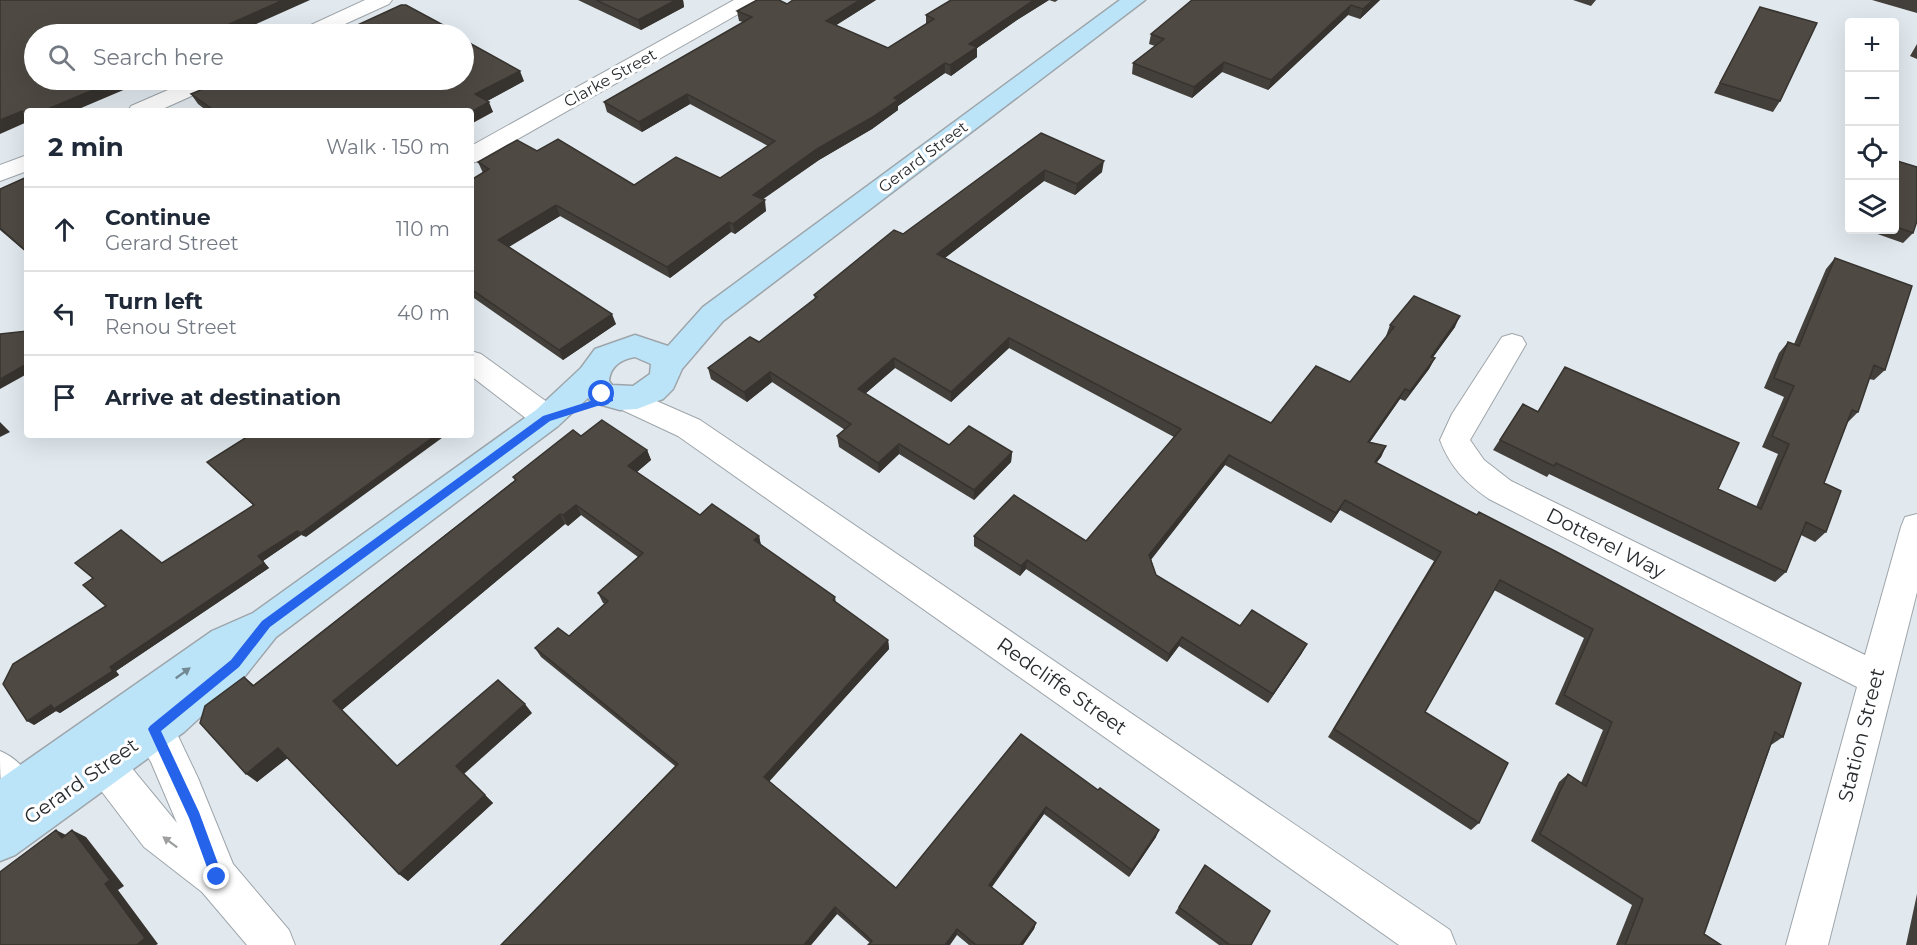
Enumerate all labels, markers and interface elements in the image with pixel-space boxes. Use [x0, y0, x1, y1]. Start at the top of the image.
map controls [1845, 18, 1899, 234]
button: + [1845, 18, 1899, 72]
search box [24, 24, 474, 90]
icon: search [45, 41, 78, 74]
text: Search here [93, 44, 224, 71]
street label: Clarke Street [560, 45, 660, 111]
button: − [1845, 72, 1899, 126]
street label: Gerard Street [875, 117, 972, 197]
button: locate [1845, 126, 1899, 180]
text: 2 min [48, 131, 124, 163]
text: Walk · 150 m [326, 135, 450, 159]
button: layers [1845, 180, 1899, 234]
text: Continue [105, 204, 211, 231]
icon: ahead [48, 213, 81, 246]
text: 110 m [396, 217, 450, 241]
text: Gerard Street [105, 231, 239, 255]
text: Turn left [105, 288, 203, 315]
icon: left [48, 297, 81, 330]
text: 40 m [397, 301, 450, 325]
text: Renou Street [105, 315, 237, 339]
route start [588, 380, 614, 406]
icon: arrive [48, 381, 81, 414]
text: Arrive at destination [105, 384, 341, 411]
street label: Dotterel Way [1542, 503, 1670, 583]
street label: Redcliffe Street [992, 632, 1132, 740]
street label: Station Street [1833, 666, 1889, 804]
one-way arrow [175, 667, 191, 679]
street label: Gerard Street [19, 733, 143, 829]
one-way arrow [162, 835, 178, 848]
route end [203, 863, 229, 889]

